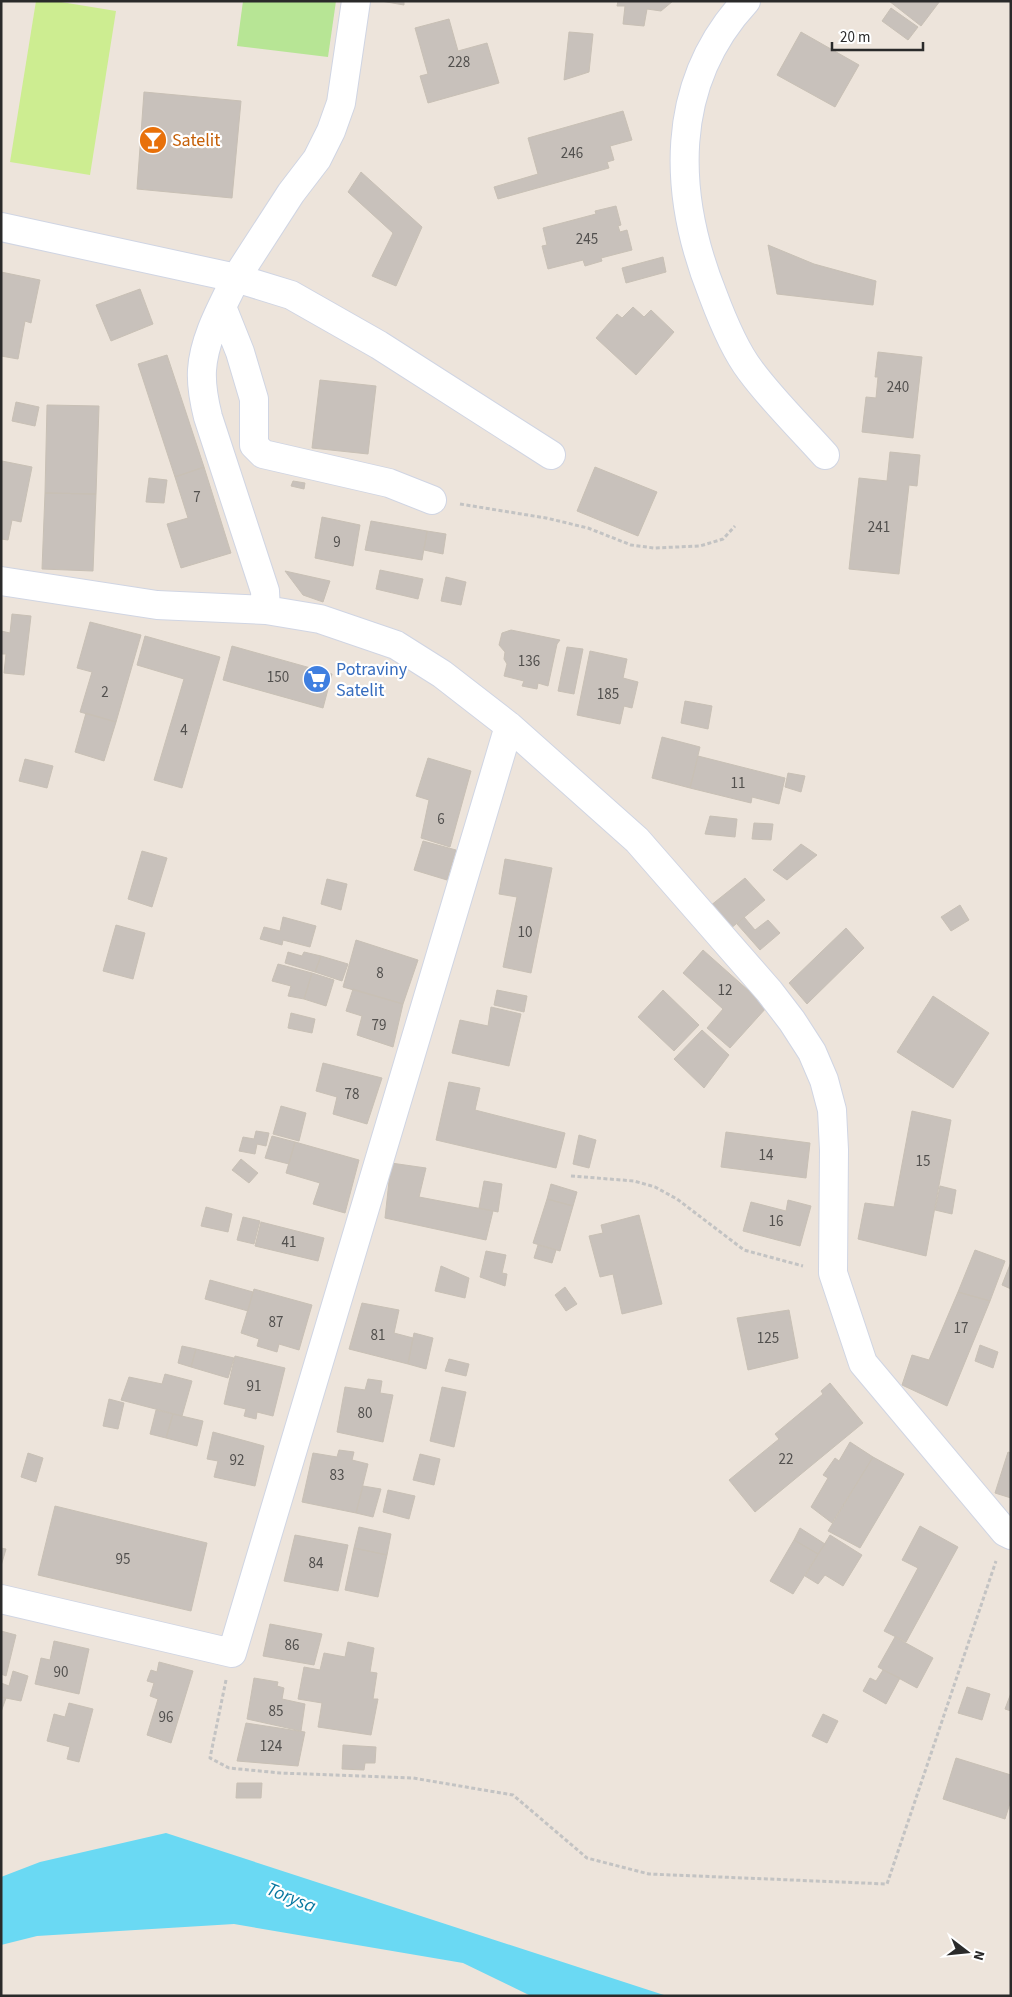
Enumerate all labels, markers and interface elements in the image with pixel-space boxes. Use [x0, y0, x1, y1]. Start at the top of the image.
scale bar [832, 20, 923, 52]
text: 20 m [840, 27, 870, 48]
house number: 228 [448, 52, 470, 73]
bar icon: Satelit [138, 125, 168, 155]
place label: Satelit [172, 128, 220, 153]
house number: 246 [561, 143, 583, 164]
house number: 245 [576, 229, 598, 250]
house number: 240 [887, 377, 909, 398]
house number: 7 [193, 487, 201, 508]
house number: 241 [868, 517, 890, 538]
house number: 9 [333, 532, 341, 553]
house number: 136 [518, 651, 540, 672]
place label: Potraviny Satelit [336, 657, 408, 703]
supermarket icon: Potraviny Satelit [302, 664, 332, 694]
house number: 150 [267, 667, 289, 688]
house number: 2 [101, 682, 109, 703]
house number: 185 [597, 684, 619, 705]
house number: 4 [180, 720, 188, 741]
house number: 11 [731, 773, 745, 794]
house number: 6 [437, 809, 445, 830]
house number: 10 [518, 922, 532, 943]
house number: 8 [376, 963, 384, 984]
house number: 12 [718, 980, 732, 1001]
house number: 79 [372, 1015, 386, 1036]
house number: 78 [345, 1084, 359, 1105]
house number: 14 [759, 1145, 774, 1166]
house number: 15 [916, 1151, 930, 1172]
house number: 16 [769, 1211, 783, 1232]
house number: 41 [282, 1232, 296, 1253]
house number: 87 [269, 1312, 283, 1333]
house number: 17 [954, 1318, 968, 1339]
house number: 81 [371, 1325, 385, 1346]
house number: 125 [757, 1328, 779, 1349]
house number: 91 [247, 1376, 261, 1397]
house number: 80 [358, 1403, 372, 1424]
house number: 22 [779, 1449, 793, 1470]
house number: 92 [230, 1450, 244, 1471]
house number: 83 [330, 1465, 344, 1486]
house number: 95 [116, 1549, 130, 1570]
house number: 84 [309, 1553, 324, 1574]
house number: 86 [285, 1635, 299, 1656]
house number: 90 [54, 1662, 68, 1683]
house number: 85 [269, 1701, 283, 1722]
house number: 96 [159, 1707, 173, 1728]
house number: 124 [260, 1736, 283, 1757]
water label: Torysa [262, 1876, 320, 1920]
north arrow [942, 1927, 992, 1977]
text: N [968, 1948, 989, 1963]

